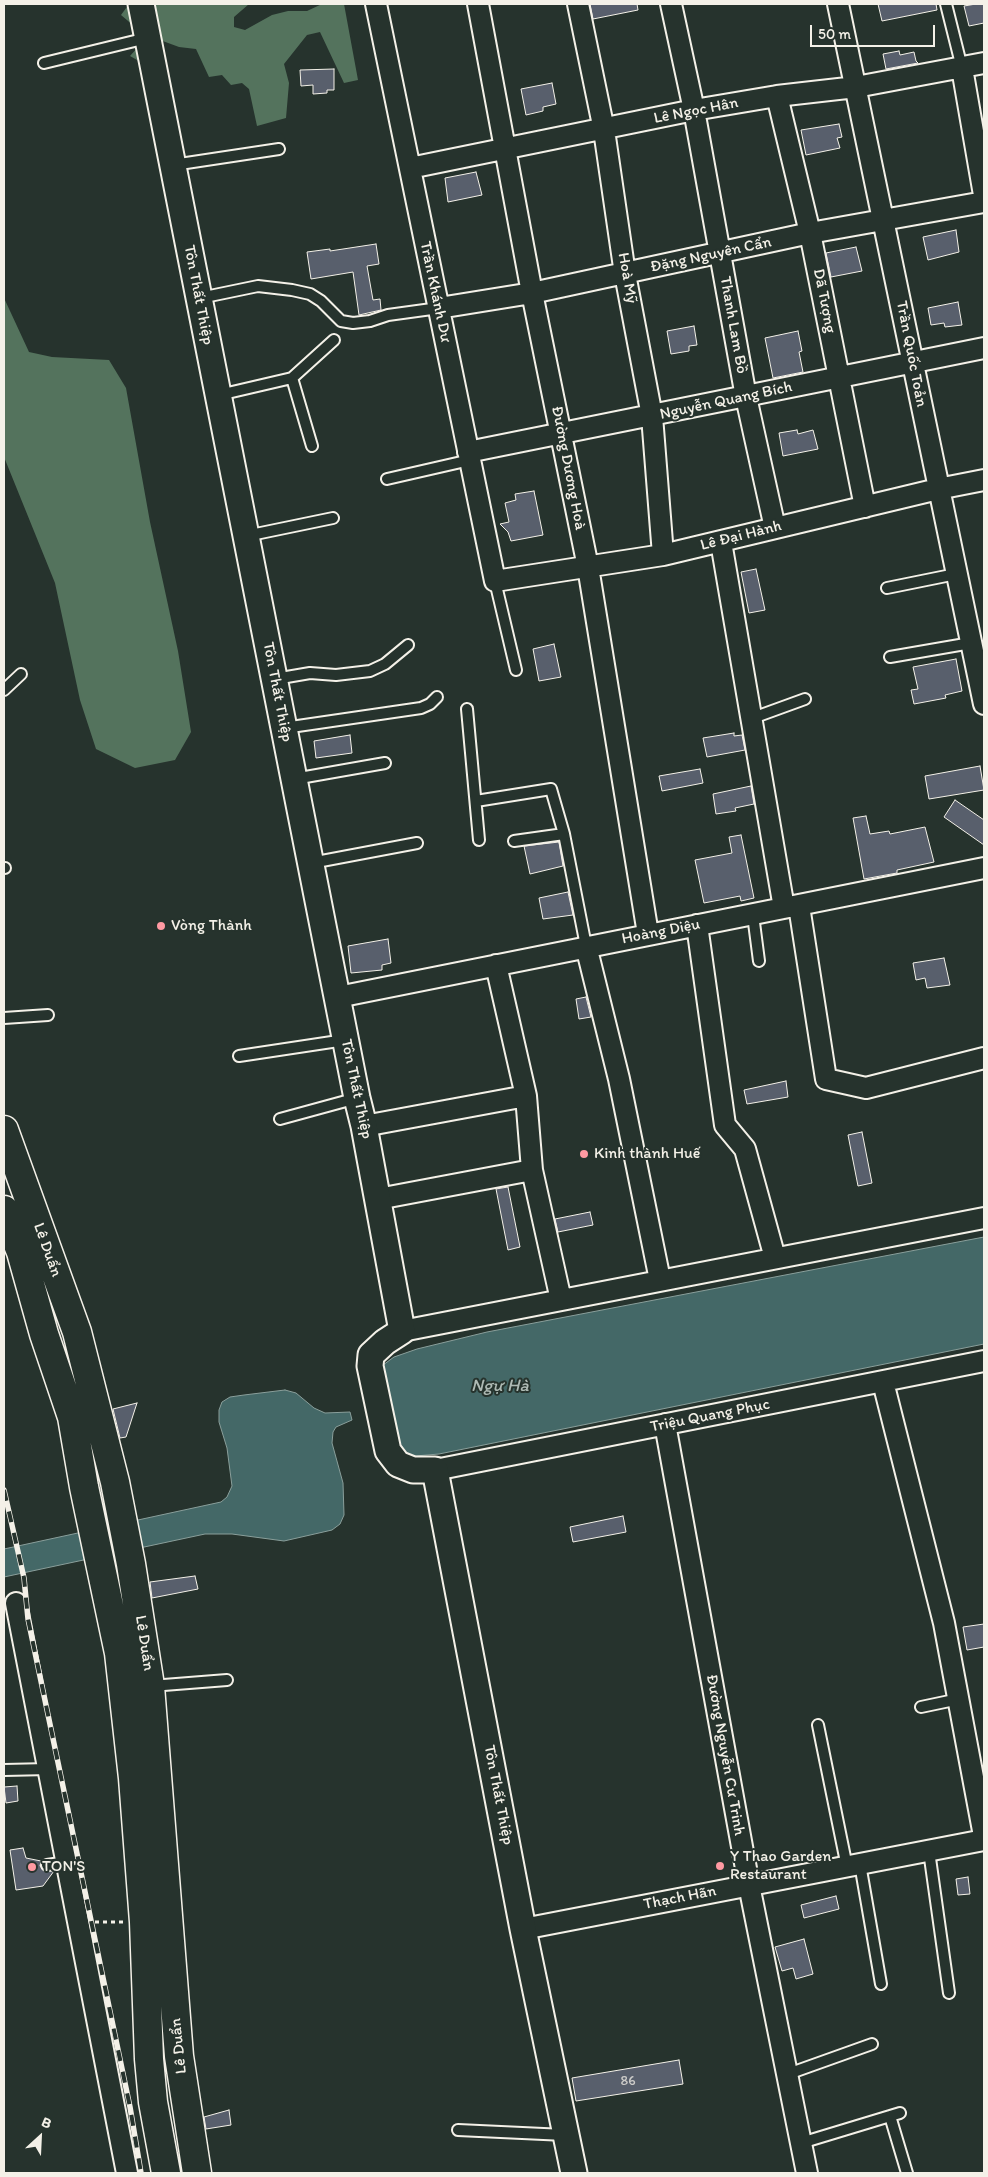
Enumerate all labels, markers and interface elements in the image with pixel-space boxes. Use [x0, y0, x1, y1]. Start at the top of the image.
scale bar [813, 15, 938, 47]
text: 50 m [818, 25, 851, 43]
street label: Lê Ngọc Hân [652, 93, 740, 129]
street label: Đặng Nguyên Cẩn [649, 233, 773, 277]
street label: Trần Khánh Dư [415, 240, 455, 344]
street label: Tôn Thất Thiệp [179, 243, 217, 347]
street label: Hoà Mỹ [613, 251, 641, 305]
street label: Dã Tượng [808, 267, 840, 335]
street label: Thanh Lam Bồ [715, 275, 751, 375]
street label: Trần Quốc Toản [891, 299, 931, 409]
street label: Nguyễn Quang Bích [658, 378, 794, 424]
street label: Đường Dương Hoà [547, 404, 589, 532]
street label: Lê Đại Hành [698, 517, 784, 555]
street label: Tôn Thất Thiệp [258, 640, 296, 744]
street label: Hoàng Diệu [620, 915, 702, 949]
place label: Vòng Thành [171, 916, 252, 936]
marker: Vòng Thành [155, 920, 167, 932]
street label: Tôn Thất Thiệp [336, 1037, 376, 1141]
place label: Kinh thành Huế [594, 1144, 700, 1164]
marker: Kinh thành Huế [578, 1148, 590, 1160]
street label: Lê Duẩn [28, 1220, 66, 1280]
water label: Ngự Hà [471, 1375, 529, 1397]
street label: Triệu Quang Phục [649, 1395, 771, 1437]
street label: Lê Duẩn [130, 1614, 158, 1672]
street label: Đường Nguyễn Cư Trinh [701, 1673, 749, 1837]
street label: Tôn Thất Thiệp [479, 1743, 517, 1847]
place label: Y Thao Garden Restaurant [730, 1847, 831, 1885]
place label: TON'S [42, 1857, 85, 1877]
marker: Y Thao Garden Restaurant [714, 1860, 726, 1872]
marker: TON'S [26, 1861, 38, 1873]
street label: Thạch Hãn [642, 1882, 718, 1914]
street label: Lê Duẩn [167, 2017, 191, 2075]
house number: 86 [620, 2073, 636, 2089]
north arrow [15, 2112, 65, 2162]
text: B [39, 2113, 54, 2133]

